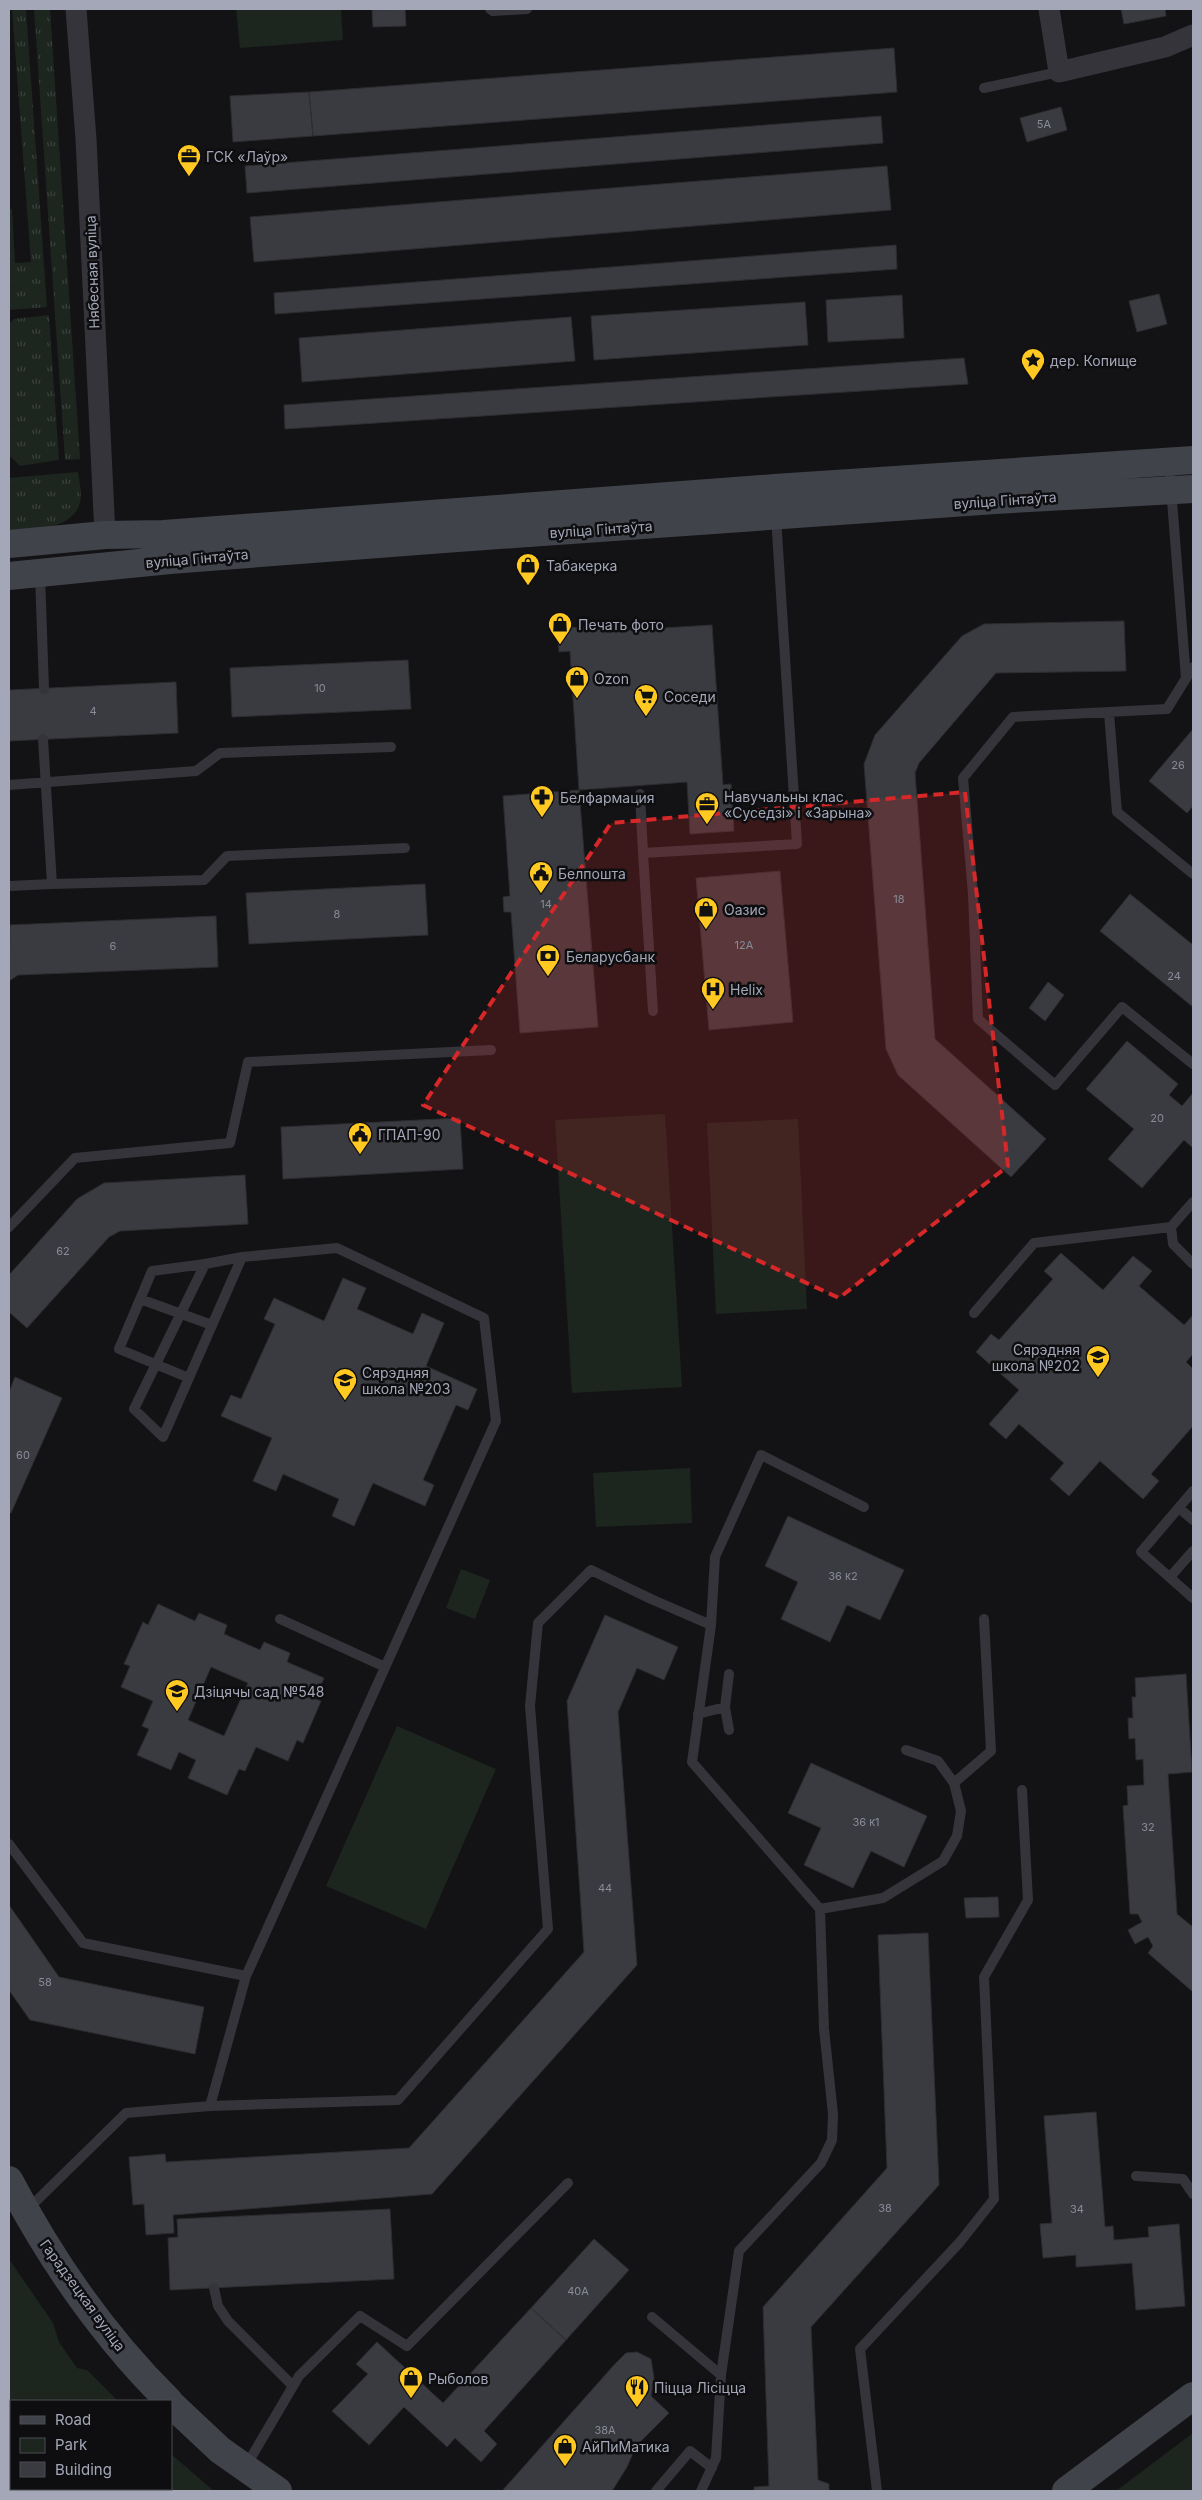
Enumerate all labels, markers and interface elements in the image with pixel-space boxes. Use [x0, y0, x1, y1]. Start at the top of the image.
house number: 5А [1037, 117, 1052, 131]
office icon: ГСК «Лаўр» [176, 143, 202, 177]
place label: ГСК «Лаўр» [206, 148, 288, 165]
street label: Нябесная вуліца [82, 215, 102, 329]
place icon: дер. Копище [1020, 347, 1046, 381]
place label: дер. Копище [1050, 352, 1137, 369]
street label: вуліца Гінтаўта [953, 488, 1057, 512]
street label: вуліца Гінтаўта [549, 517, 653, 541]
street label: вуліца Гінтаўта [145, 545, 249, 571]
shop icon: Табакерка [515, 552, 541, 586]
place label: Табакерка [546, 557, 617, 574]
shop icon: Печать фото [547, 611, 573, 645]
place label: Печать фото [578, 616, 664, 633]
shop icon: Ozon [564, 665, 590, 699]
place label: Ozon [594, 670, 629, 687]
house number: 10 [314, 681, 326, 695]
supermarket icon: Соседи [633, 683, 659, 717]
place label: Соседи [664, 688, 716, 705]
house number: 4 [89, 704, 97, 718]
house number: 26 [1171, 758, 1185, 772]
pharmacy icon: Белфармация [529, 784, 555, 818]
place label: Навучальны клас «Суседзі» і «Зарына» [724, 788, 873, 821]
place label: Белфармация [560, 789, 655, 806]
office icon: Навучальны клас «Суседзі» і «Зарына» [694, 791, 720, 825]
public building icon: Белпошта [528, 860, 554, 894]
place label: Белпошта [558, 865, 626, 882]
house number: 18 [893, 892, 905, 906]
shop icon: Оазис [693, 896, 719, 930]
house number: 14 [540, 897, 552, 911]
place label: Оазис [724, 901, 766, 918]
house number: 8 [334, 907, 341, 921]
house number: 12А [735, 938, 754, 952]
house number: 6 [110, 939, 117, 953]
bank icon: Беларусбанк [535, 943, 561, 977]
place label: Беларусбанк [566, 948, 655, 965]
house number: 24 [1167, 969, 1181, 983]
hospital icon: Helix [700, 976, 726, 1010]
place label: Helix [730, 981, 763, 998]
house number: 20 [1150, 1111, 1164, 1125]
public building icon: ГПАП-90 [347, 1121, 373, 1155]
place label: ГПАП-90 [378, 1126, 441, 1143]
house number: 62 [56, 1244, 70, 1258]
place label: Сярэдняя школа №202 [992, 1341, 1080, 1374]
school or university icon: Сярэдняя школа №202 [1085, 1344, 1111, 1378]
place label: Сярэдняя школа №203 [362, 1364, 450, 1397]
school or university icon: Сярэдняя школа №203 [332, 1367, 358, 1401]
house number: 60 [16, 1448, 30, 1462]
house number: 36 к2 [828, 1569, 858, 1583]
school or university icon: Дзіцячы сад №548 [164, 1678, 190, 1712]
place label: Дзіцячы сад №548 [194, 1683, 324, 1700]
house number: 36 к1 [852, 1815, 880, 1829]
house number: 32 [1141, 1820, 1155, 1834]
house number: 44 [598, 1881, 612, 1895]
house number: 58 [38, 1975, 52, 1989]
house number: 38 [878, 2201, 892, 2215]
house number: 34 [1070, 2202, 1084, 2216]
street label: Гарадзецкая вуліца [37, 2236, 129, 2354]
house number: 40А [567, 2284, 589, 2298]
shop icon: Рыболов [398, 2365, 424, 2399]
place label: Рыболов [428, 2370, 488, 2387]
restaurant icon: Піцца Лісіцца [624, 2374, 650, 2408]
place label: Піцца Лісіцца [654, 2379, 746, 2396]
legend [10, 2400, 172, 2490]
text: Road [55, 2410, 91, 2429]
house number: 38А [594, 2423, 616, 2437]
shop icon: АйПиМатика [552, 2433, 578, 2467]
text: Park [55, 2435, 88, 2454]
place label: АйПиМатика [582, 2438, 670, 2455]
text: Building [55, 2460, 112, 2479]

